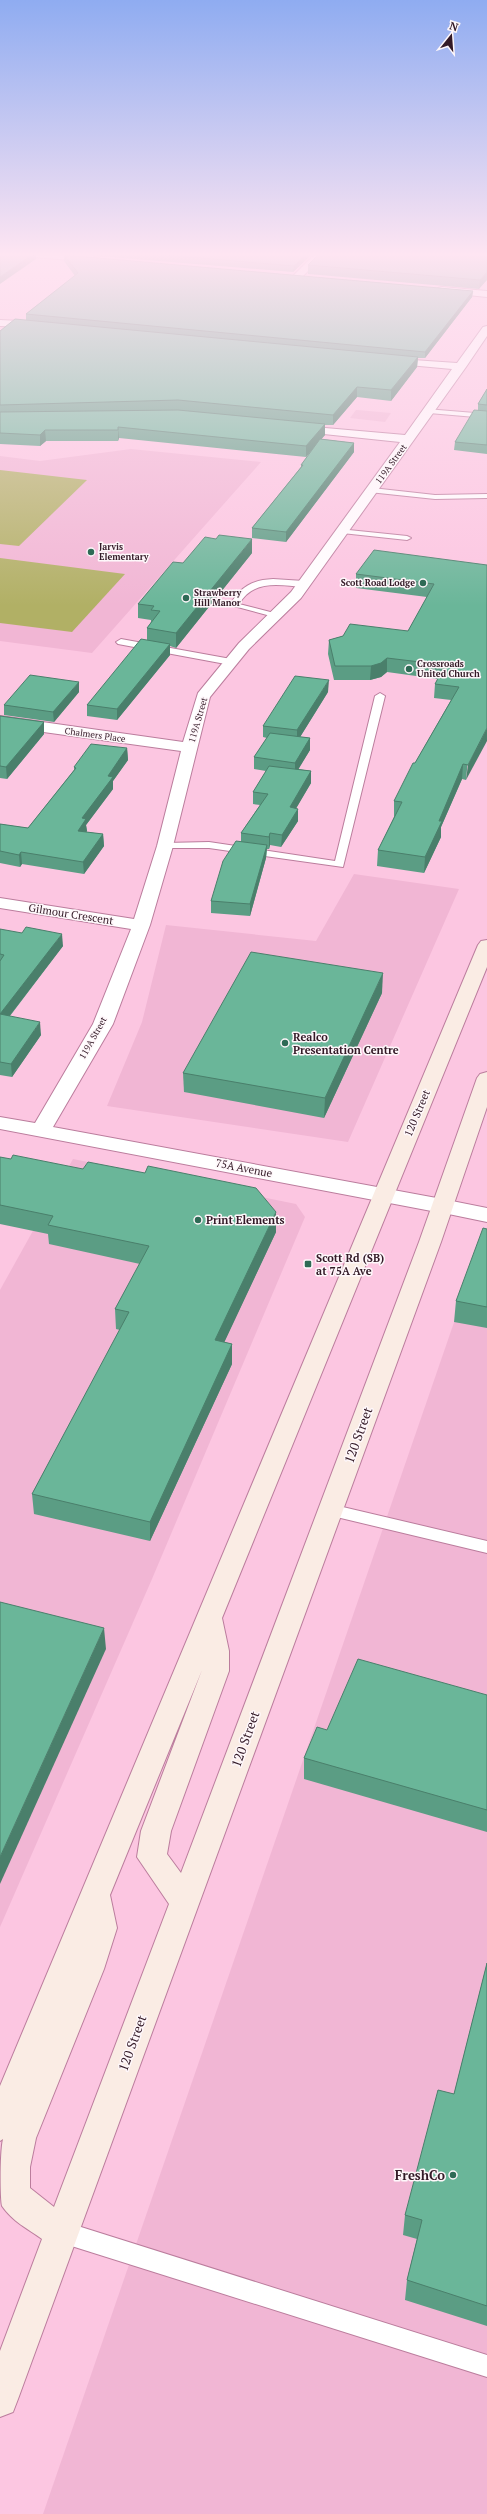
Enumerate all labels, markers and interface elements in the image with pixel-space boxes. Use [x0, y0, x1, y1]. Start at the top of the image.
north arrow [431, 16, 471, 56]
text: N [448, 19, 461, 35]
street label: 119A Street [372, 441, 410, 486]
place label: Jarvis Elementary [99, 541, 149, 563]
marker: Jarvis Elementary [86, 547, 96, 557]
place label: Scott Road Lodge [341, 577, 415, 589]
marker: Scott Road Lodge [418, 578, 428, 588]
place label: Strawberry Hill Manor [194, 587, 242, 609]
marker: Strawberry Hill Manor [181, 593, 191, 603]
place label: Crossroads United Church [417, 658, 480, 680]
marker: Crossroads United Church [404, 664, 414, 674]
street label: 119A Street [186, 695, 210, 744]
street label: Chalmers Place [64, 725, 127, 745]
street label: Gilmour Crescent [28, 900, 114, 928]
street label: 119A Street [76, 1014, 110, 1061]
place label: Realco Presentation Centre [293, 1030, 399, 1057]
marker: Realco Presentation Centre [280, 1038, 290, 1048]
street label: 120 Street [401, 1087, 433, 1139]
street label: 75A Avenue [214, 1156, 274, 1180]
place label: Print Elements [206, 1213, 285, 1227]
marker: Print Elements [193, 1215, 203, 1225]
place label: Scott Rd (SB) at 75A Ave [316, 1251, 384, 1278]
marker: Scott Rd (SB) at 75A Ave [303, 1259, 313, 1269]
street label: 120 Street [340, 1404, 377, 1466]
street label: 120 Street [227, 1708, 264, 1770]
street label: 120 Street [114, 2012, 151, 2074]
place label: FreshCo [395, 2166, 445, 2184]
marker: FreshCo [448, 2170, 458, 2180]

